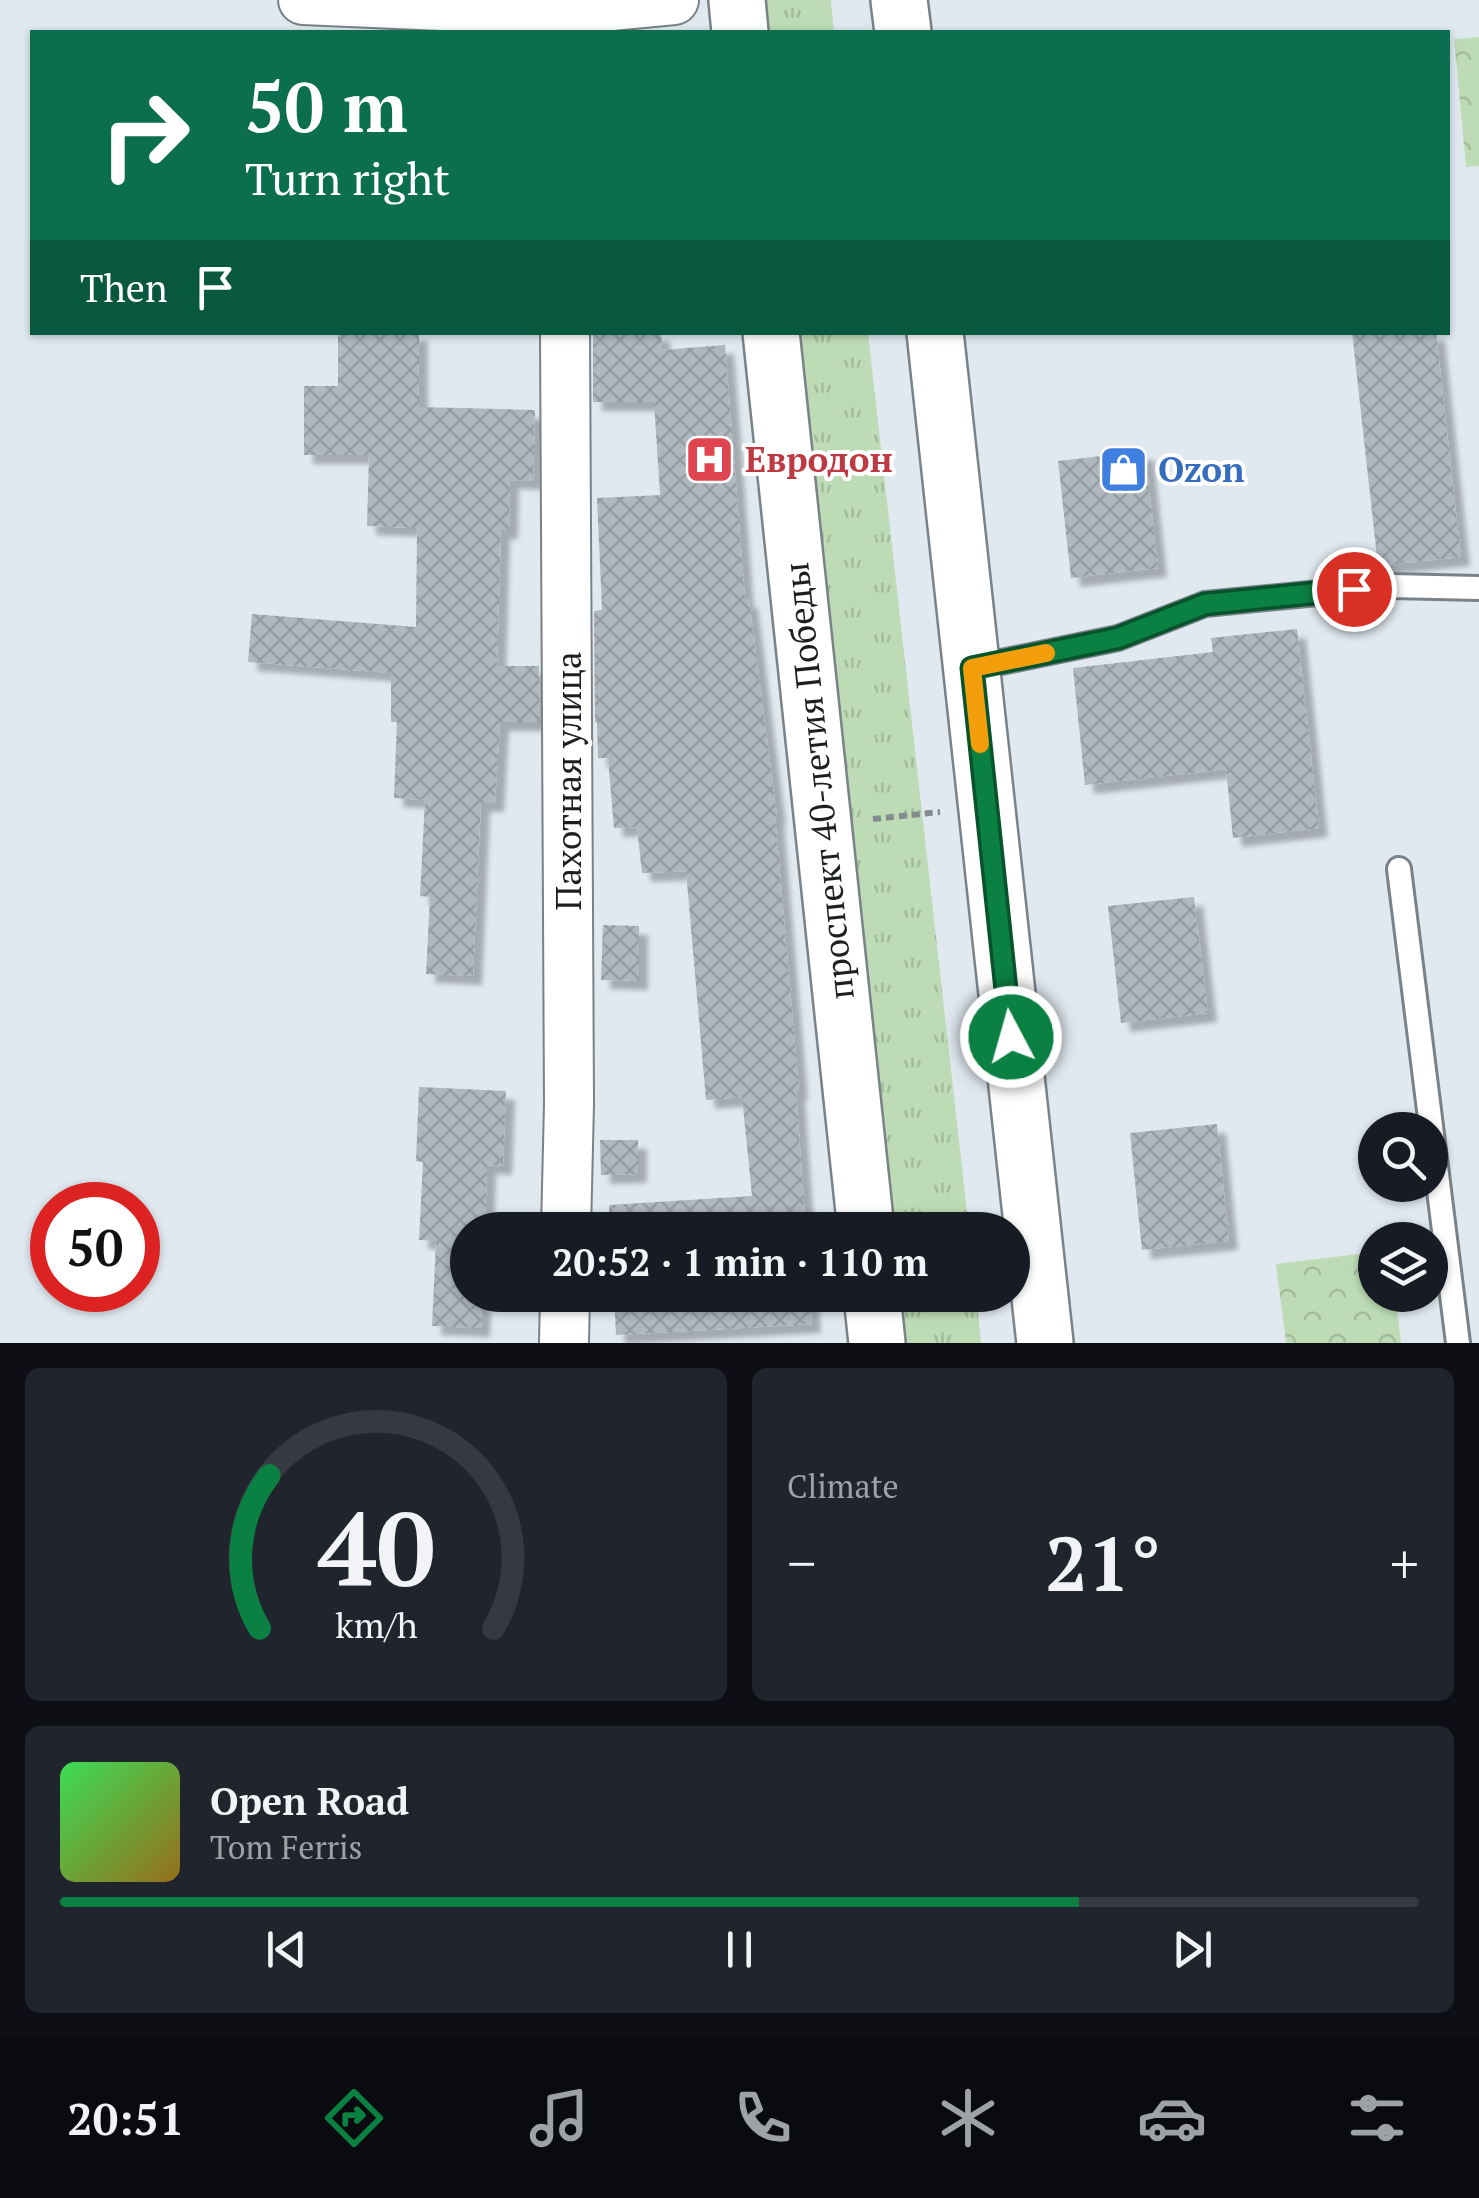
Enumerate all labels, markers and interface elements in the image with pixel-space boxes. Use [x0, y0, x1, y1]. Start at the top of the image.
text: 50 m [245, 59, 408, 152]
icon: right [80, 70, 210, 200]
text: Turn right [245, 148, 450, 208]
icon: arrive [188, 260, 243, 315]
text: Then [80, 263, 168, 313]
hospital icon: Евродон [684, 433, 736, 485]
place label: Евродон [745, 436, 893, 482]
shop icon: Ozon [1097, 443, 1149, 495]
place label: Ozon [1158, 446, 1245, 492]
pin [1312, 547, 1397, 632]
street label: проспект 40-летия Победы [772, 560, 864, 1002]
icon: arrive [1327, 562, 1382, 617]
street label: Пахотная улица [545, 651, 591, 911]
position arrow [959, 985, 1063, 1089]
map controls [1358, 1112, 1448, 1312]
button: search [1358, 1112, 1448, 1202]
speed limit sign: 50 [30, 1182, 160, 1312]
button: layers [1358, 1222, 1448, 1312]
text: 20:52 · 1 min · 110 m [552, 1237, 928, 1287]
text: Climate [787, 1465, 899, 1507]
text: 40 [317, 1478, 435, 1616]
text: 21° [1045, 1513, 1161, 1612]
text: − [787, 1526, 816, 1599]
text: + [1390, 1526, 1419, 1599]
text: km/h [335, 1601, 417, 1648]
text: Open Road [210, 1776, 409, 1826]
text: Tom Ferris [210, 1826, 362, 1868]
icon: previous [259, 1922, 314, 1977]
icon: pause [712, 1922, 767, 1977]
icon: next [1165, 1922, 1220, 1977]
icon: directions [319, 2083, 389, 2153]
icon: music [524, 2083, 594, 2153]
icon: phone [728, 2083, 798, 2153]
icon: climate [933, 2083, 1003, 2153]
icon: car [1137, 2083, 1207, 2153]
icon: filters [1342, 2083, 1412, 2153]
text: 20:51 [67, 2088, 184, 2148]

